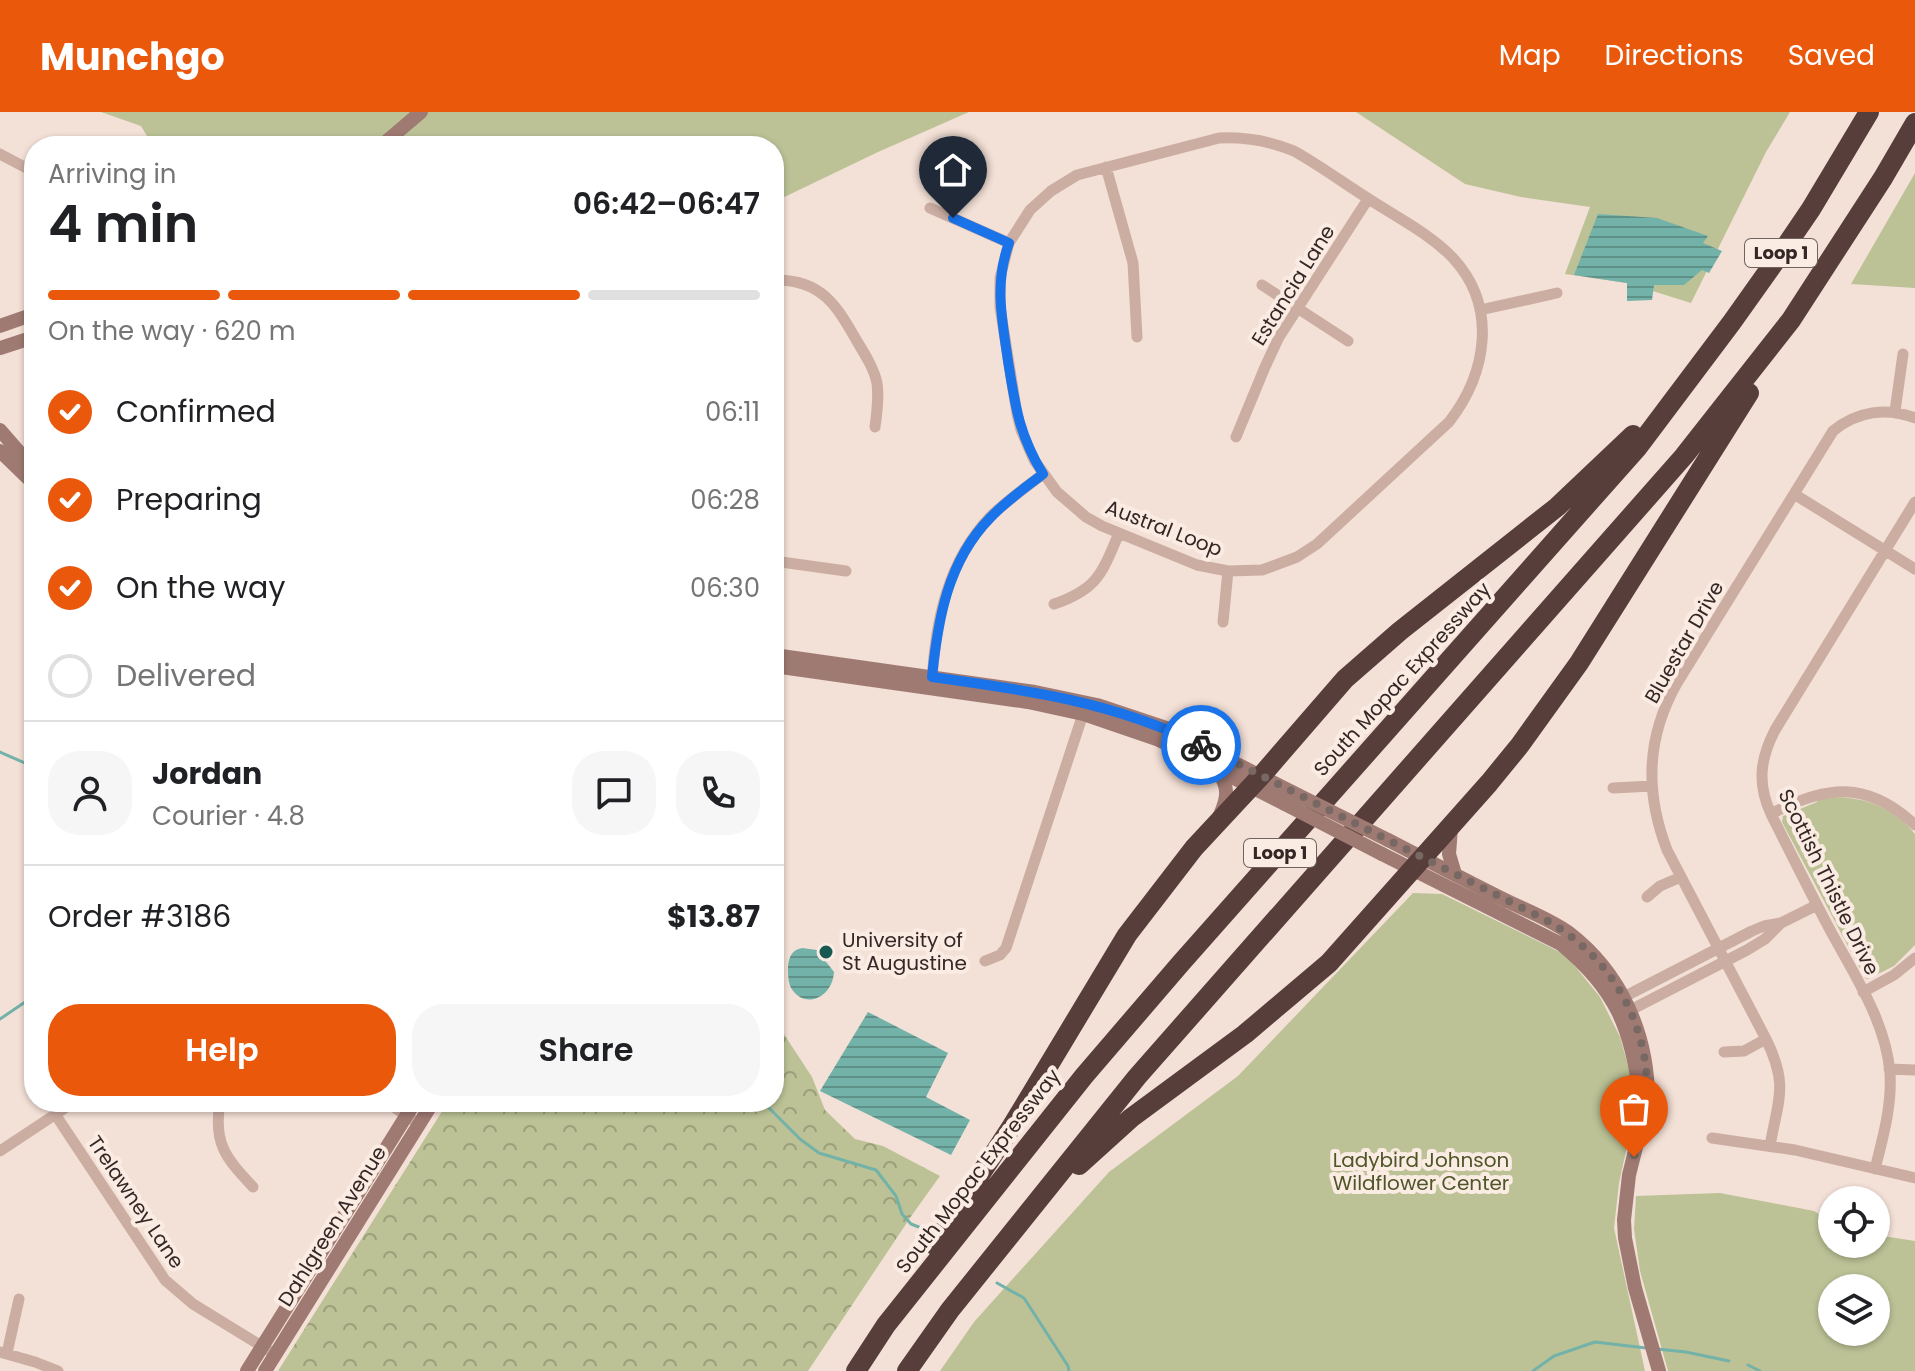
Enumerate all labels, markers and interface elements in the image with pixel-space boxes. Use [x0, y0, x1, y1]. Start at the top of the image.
text: Munchgo [40, 30, 225, 83]
text: Map [1499, 36, 1561, 75]
text: Directions [1605, 36, 1744, 75]
text: Saved [1788, 36, 1875, 75]
pin [919, 136, 987, 218]
icon: home [931, 148, 975, 192]
text: Arriving in [48, 156, 177, 192]
text: 06:42–06:47 [573, 182, 760, 225]
text: 4 min [48, 187, 198, 260]
street label: Estancia Lane [1245, 219, 1341, 351]
road number: Loop 1 [1745, 239, 1817, 267]
text: On the way · 620 m [48, 313, 296, 349]
icon: check [48, 390, 92, 434]
text: Confirmed [116, 390, 276, 433]
text: 06:11 [705, 394, 760, 430]
icon: check [48, 478, 92, 522]
text: Preparing [116, 478, 262, 521]
text: 06:28 [690, 482, 760, 518]
street label: Austral Loop [1102, 493, 1226, 563]
icon: check [48, 566, 92, 610]
text: On the way [116, 566, 285, 609]
text: 06:30 [690, 570, 760, 606]
street label: South Mopac Expressway [1307, 576, 1497, 782]
street label: Bluestar Drive [1638, 576, 1730, 708]
text: Delivered [116, 654, 256, 697]
courier [1161, 705, 1241, 785]
icon: bike [1179, 723, 1223, 767]
button: person [48, 751, 132, 835]
button: chat [572, 751, 656, 835]
button: phone [676, 751, 760, 835]
text: Jordan [152, 752, 262, 795]
street label: Scottish Thistle Drive [1772, 784, 1886, 980]
text: Courier · 4.8 [152, 798, 305, 834]
road number: Loop 1 [1244, 839, 1316, 867]
text: Order #3186 [48, 895, 231, 938]
text: $13.87 [667, 895, 760, 938]
place label: University of St Augustine [842, 926, 967, 977]
marker: University of St Augustine [817, 943, 835, 961]
button: Help [48, 1004, 396, 1096]
button: Share [412, 1004, 760, 1096]
street label: South Mopac Expressway [889, 1063, 1067, 1279]
pin [1600, 1075, 1668, 1157]
icon: bag [1612, 1087, 1656, 1131]
street label: Trelawney Lane [81, 1130, 191, 1274]
street label: Dahlgreen Avenue [271, 1140, 393, 1312]
park label: Ladybird Johnson Wildflower Center [1333, 1146, 1509, 1197]
map controls [1818, 1186, 1890, 1346]
button: locate [1818, 1186, 1890, 1258]
button: layers [1818, 1274, 1890, 1346]

